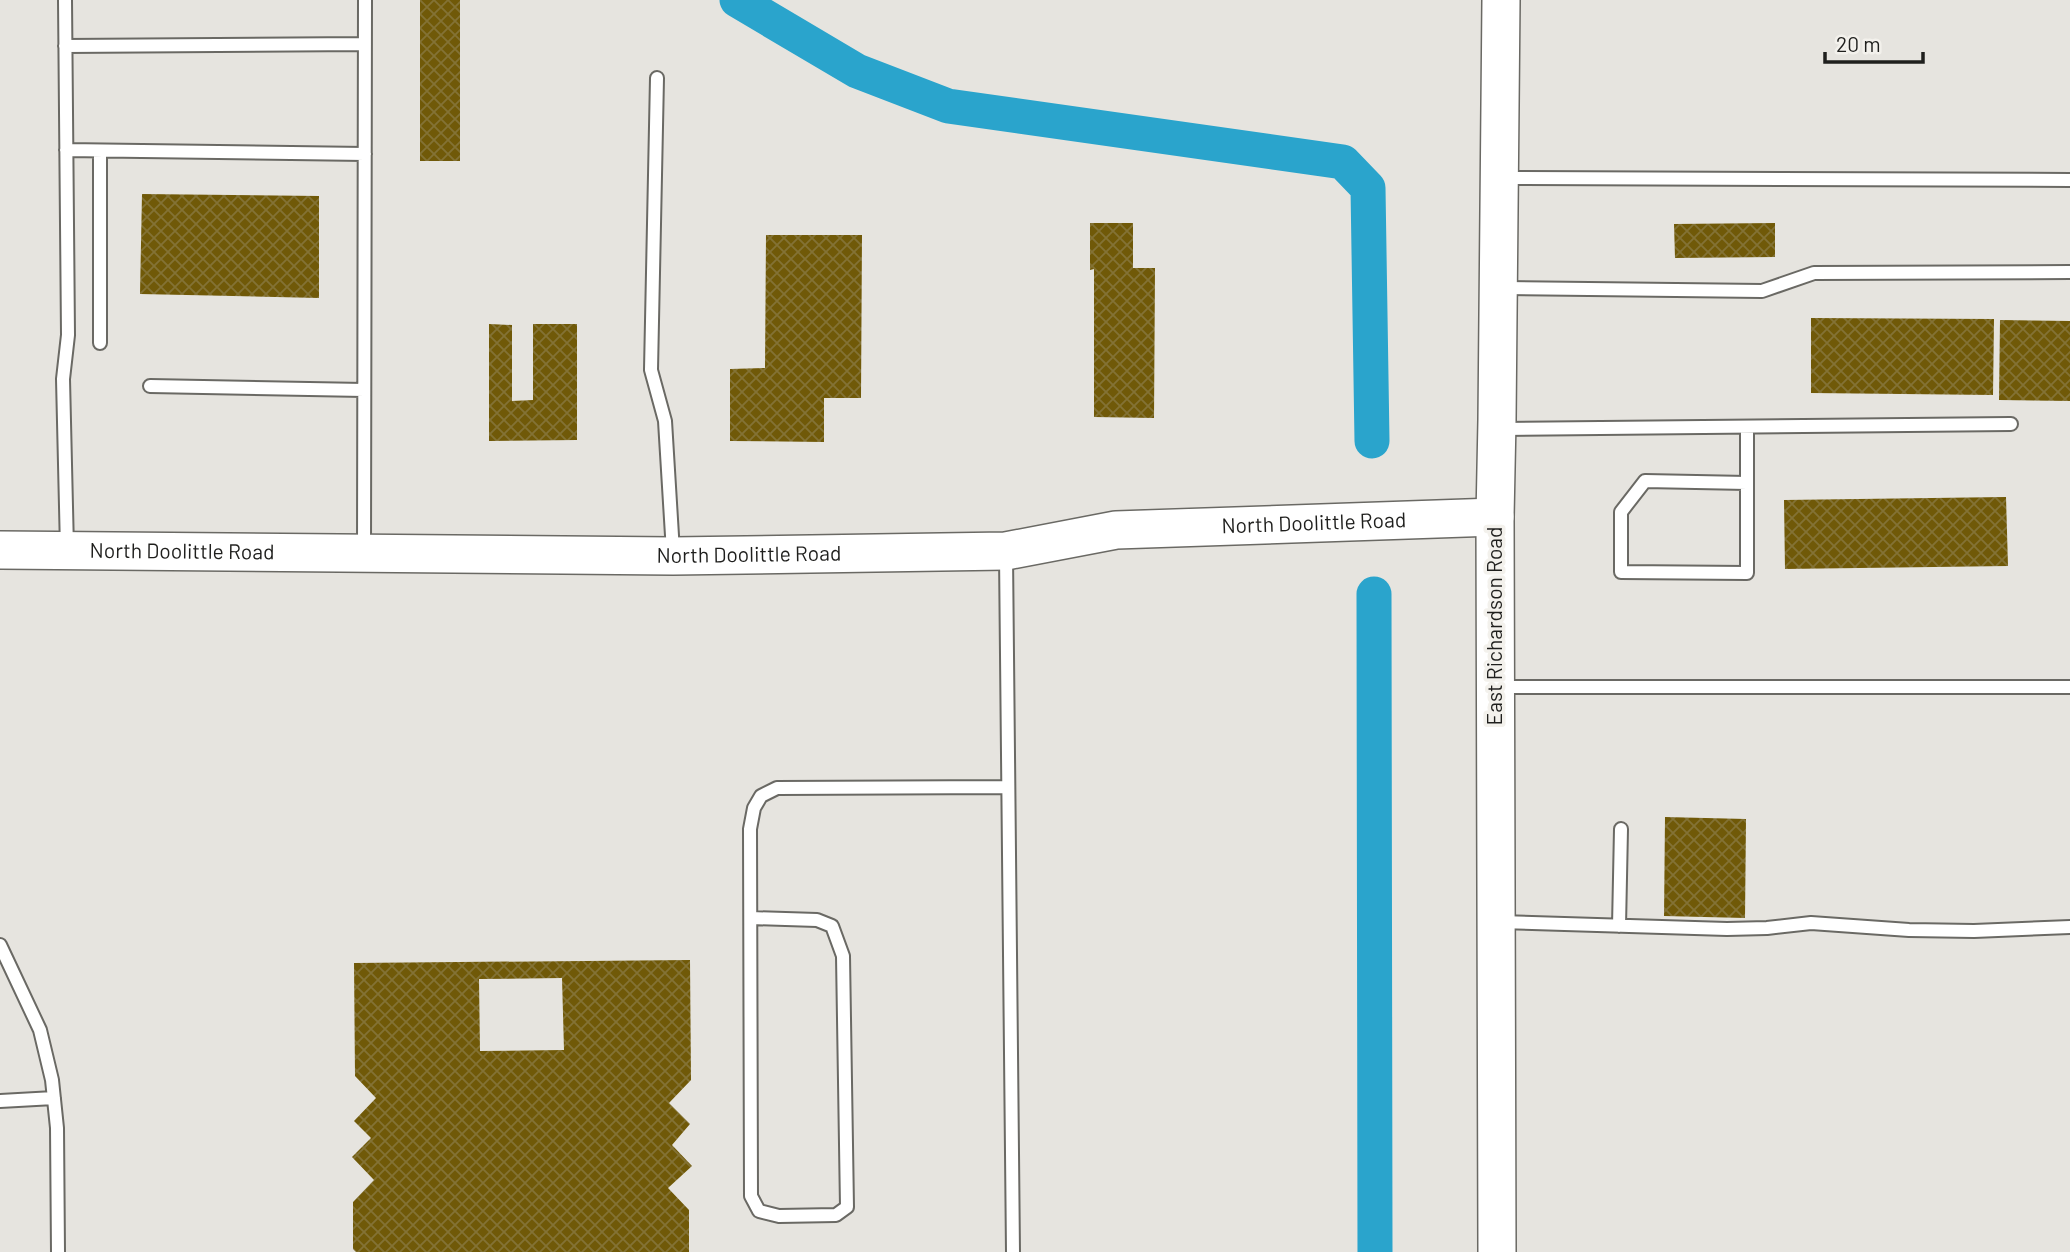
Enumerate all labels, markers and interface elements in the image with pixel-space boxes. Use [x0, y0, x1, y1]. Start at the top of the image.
scale bar [1825, 21, 1923, 65]
text: 20 m [1836, 31, 1881, 56]
street label: North Doolittle Road [1221, 506, 1407, 537]
street label: East Richardson Road [1481, 526, 1506, 726]
street label: North Doolittle Road [89, 537, 275, 563]
street label: North Doolittle Road [656, 539, 842, 567]

